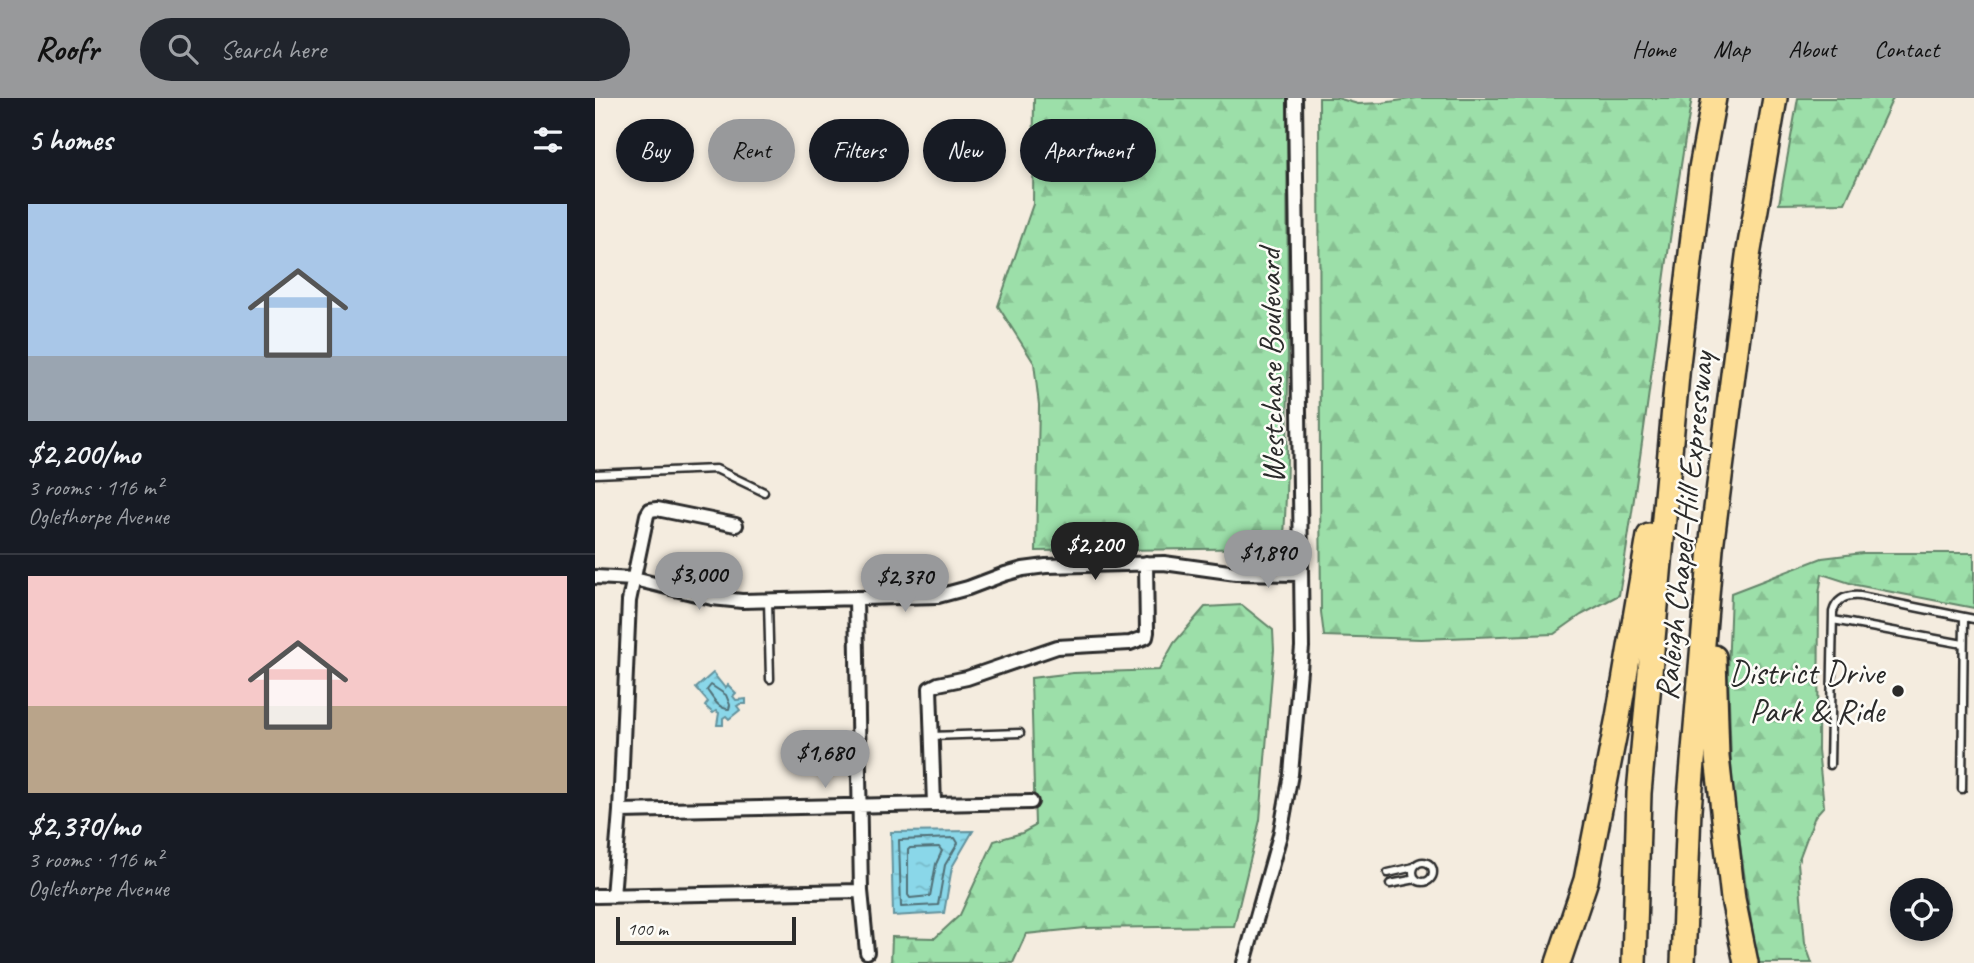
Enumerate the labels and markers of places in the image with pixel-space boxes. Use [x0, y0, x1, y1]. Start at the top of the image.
pin: $2,200 [1038, 522, 1152, 582]
pin: $1,890 [1211, 531, 1325, 590]
pin: $3,000 [642, 552, 756, 612]
pin: $2,370 [848, 554, 962, 614]
place label: District Drive Park & Ride [1729, 652, 1886, 732]
marker: District Drive Park & Ride [1890, 683, 1906, 699]
pin: $1,680 [768, 730, 882, 790]

